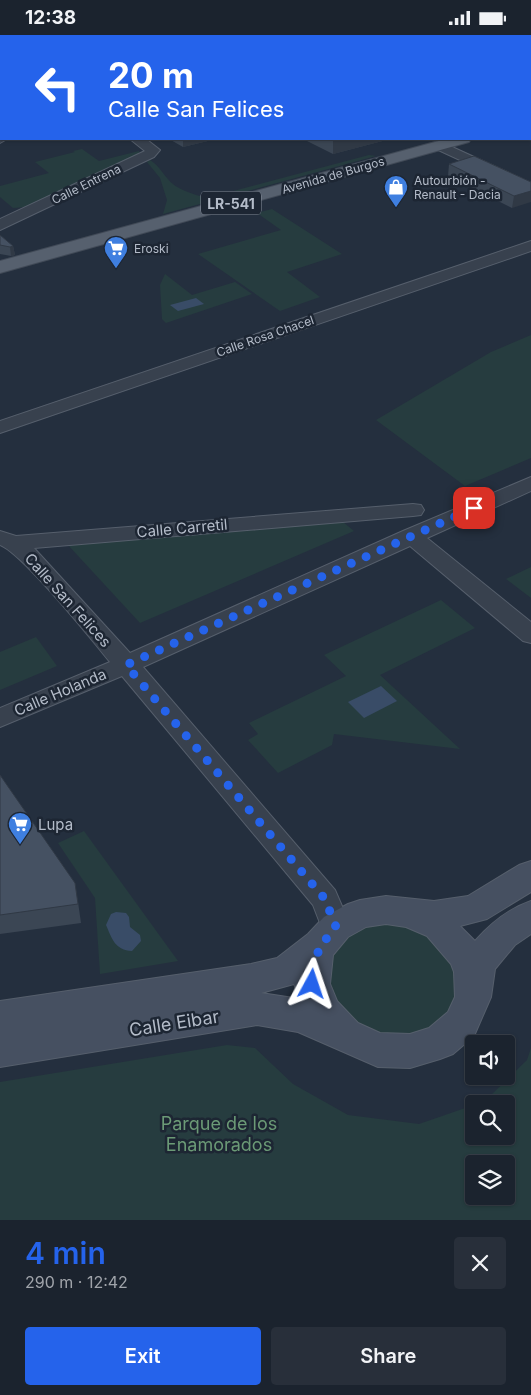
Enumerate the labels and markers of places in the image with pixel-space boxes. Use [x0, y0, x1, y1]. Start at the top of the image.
place label: Autourbión - Renault - Dacia [414, 173, 501, 202]
shop icon: Autourbión - Renault - Dacia [383, 174, 409, 208]
supermarket icon: Eroski [103, 235, 129, 269]
place label: Eroski [134, 241, 169, 256]
pin [453, 487, 495, 529]
supermarket icon: Lupa [7, 811, 33, 845]
place label: Lupa [38, 815, 73, 834]

